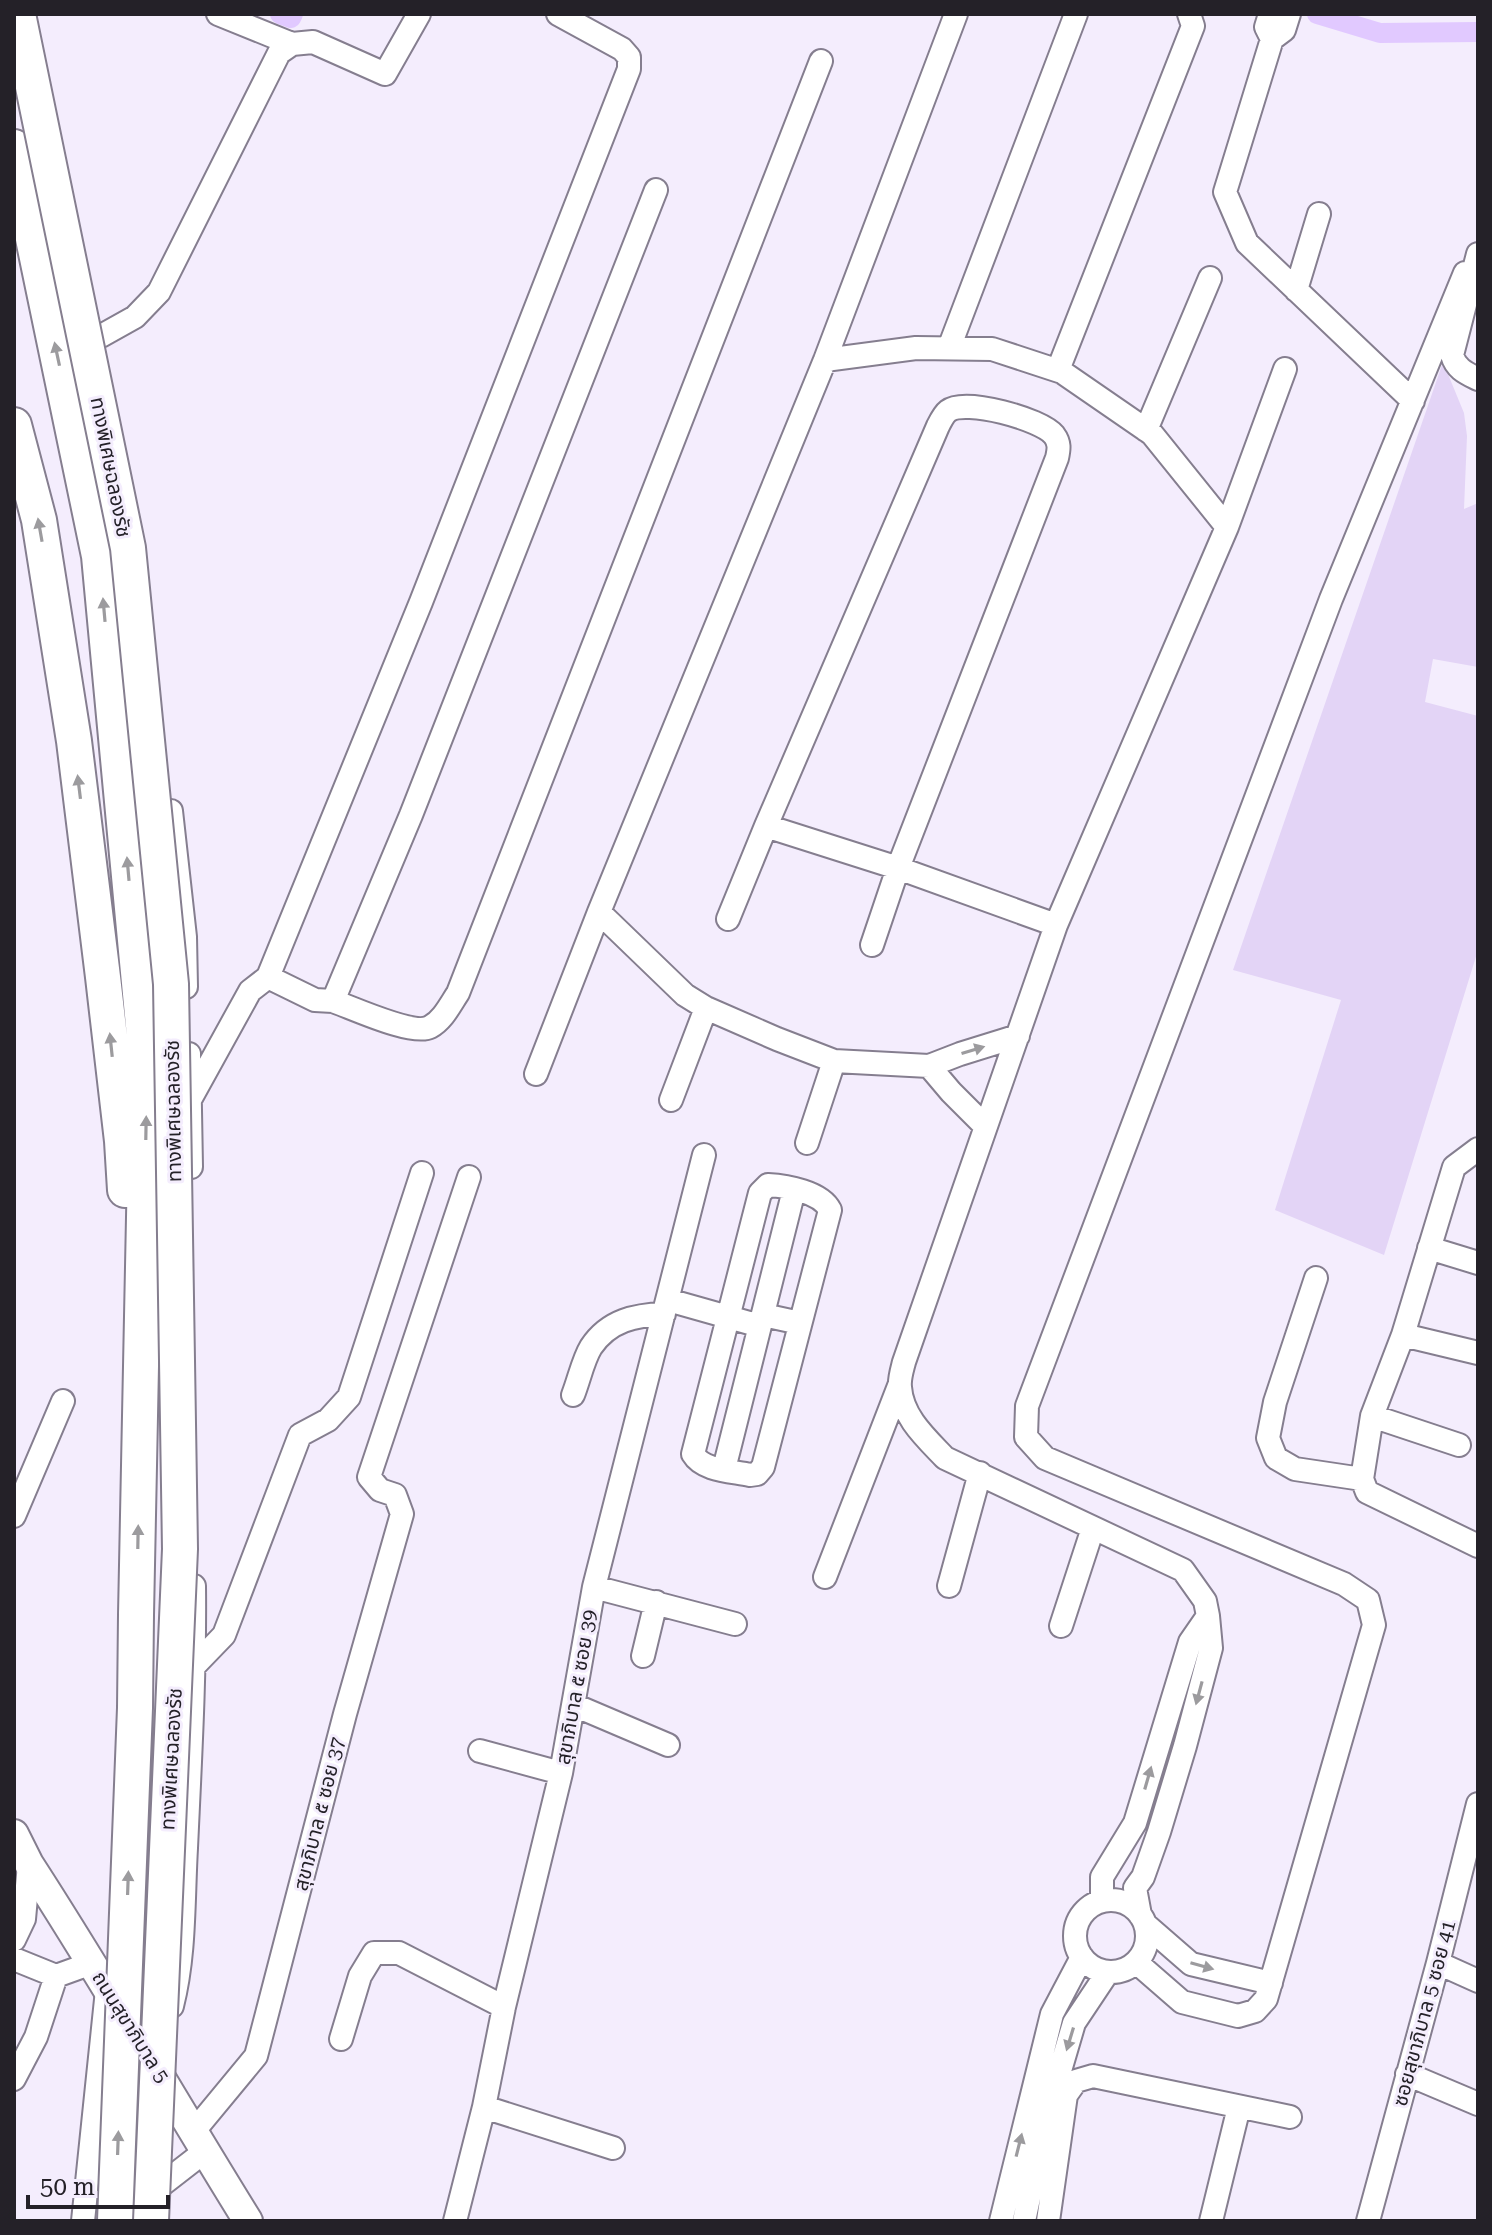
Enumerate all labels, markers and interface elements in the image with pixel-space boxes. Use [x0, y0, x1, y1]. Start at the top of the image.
one-way arrow [50, 341, 63, 366]
street label: ทางพิเศษฉลองรัช [86, 395, 136, 539]
one-way arrow [34, 517, 46, 542]
one-way arrow [97, 597, 110, 622]
one-way arrow [73, 774, 86, 799]
one-way arrow [122, 856, 135, 881]
one-way arrow [104, 1032, 117, 1057]
street label: ทางพิเศษฉลองรัช [160, 1040, 186, 1182]
one-way arrow [962, 1043, 986, 1056]
one-way arrow [140, 1115, 152, 1140]
one-way arrow [132, 1524, 145, 1549]
street label: สุขาภิบาล ๕ ซอย 39 [551, 1608, 601, 1766]
one-way arrow [1193, 1680, 1205, 1705]
street label: ทางพิเศษฉลองรัช [155, 1687, 187, 1831]
street label: สุขาภิบาล ๕ ซอย 37 [288, 1735, 350, 1893]
one-way arrow [1142, 1766, 1155, 1790]
one-way arrow [122, 1870, 135, 1895]
street label: ซอยสุขาภิบาล 5 ซอย 41 [1388, 1917, 1460, 2109]
one-way arrow [1190, 1960, 1214, 1973]
street label: ถนนสุขาภิบาล 5 [87, 1967, 175, 2087]
one-way arrow [1063, 2027, 1076, 2051]
one-way arrow [112, 2130, 125, 2155]
one-way arrow [1014, 2133, 1026, 2158]
scale bar [28, 2159, 168, 2209]
text: 50 m [40, 2173, 95, 2201]

